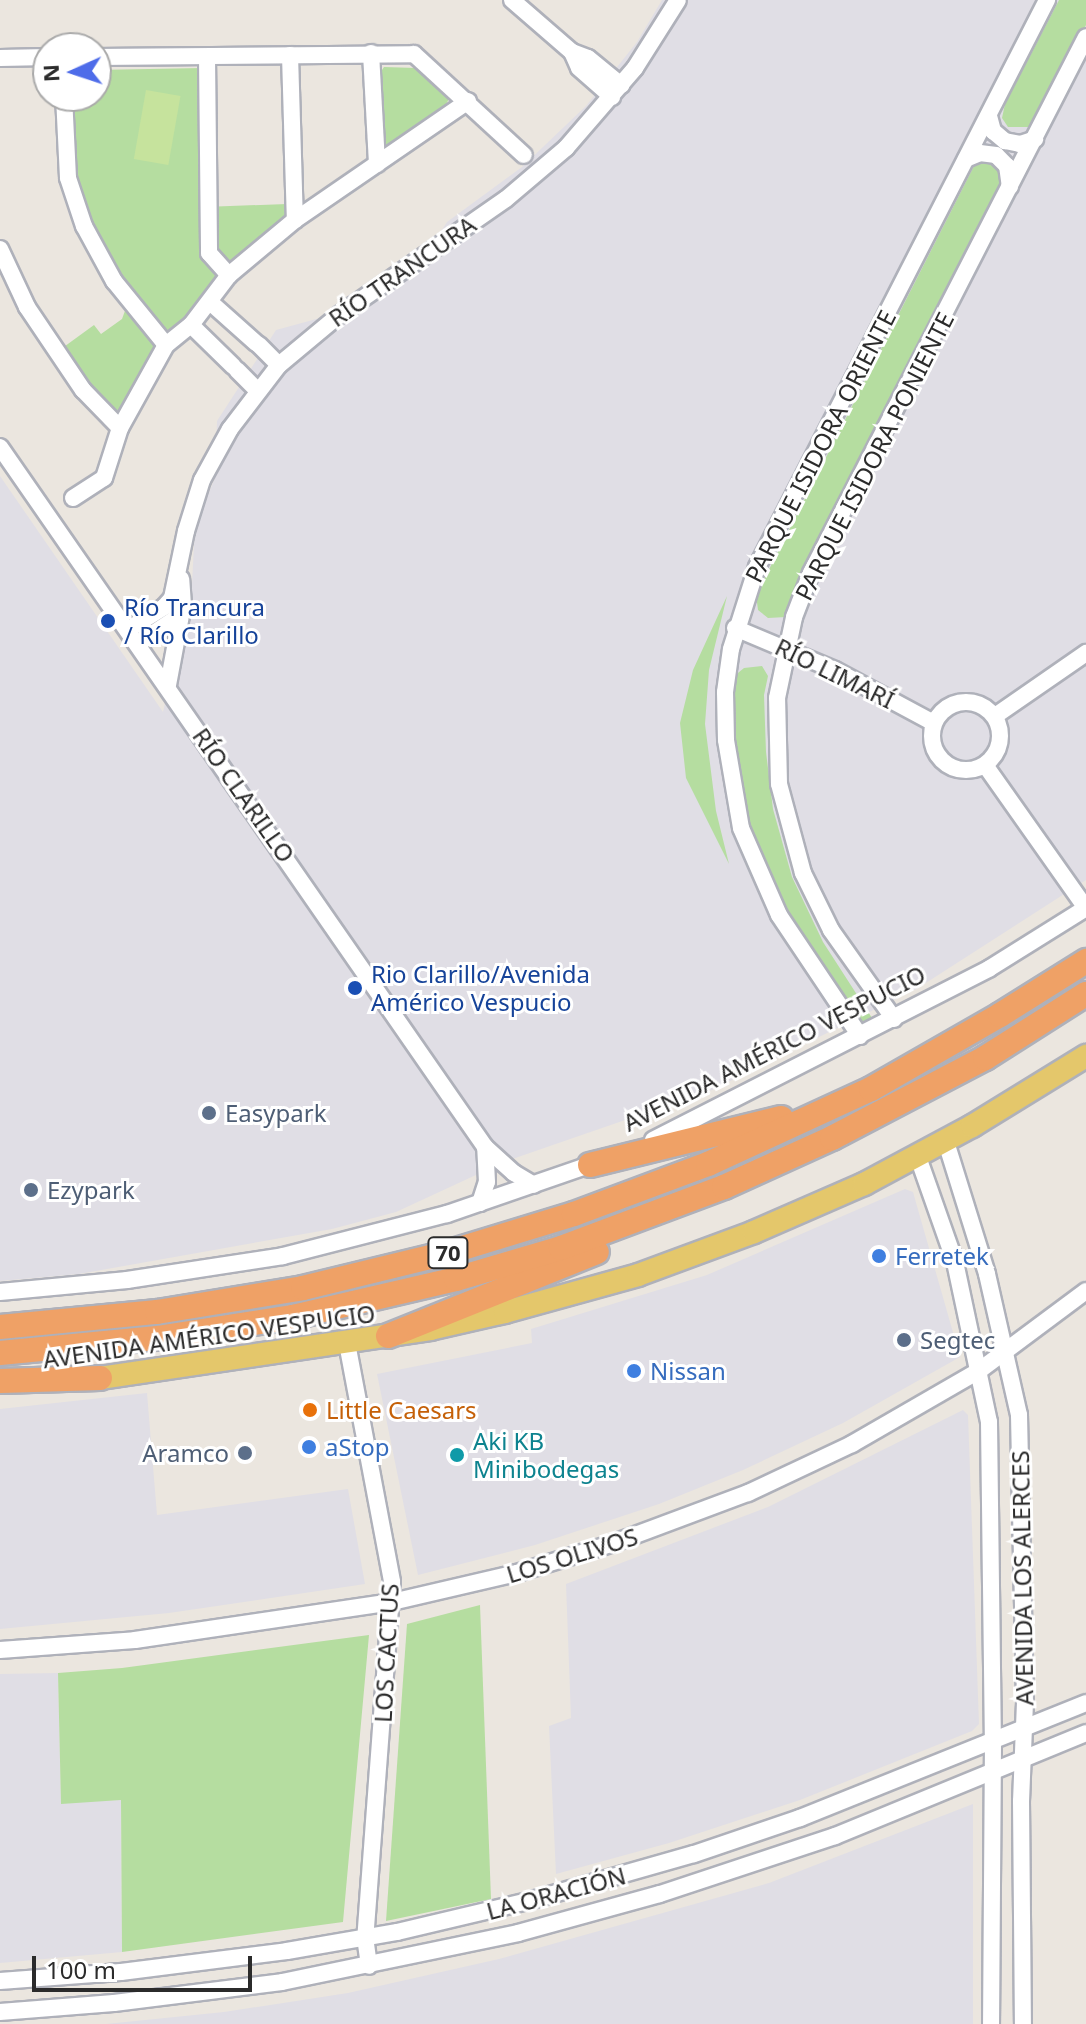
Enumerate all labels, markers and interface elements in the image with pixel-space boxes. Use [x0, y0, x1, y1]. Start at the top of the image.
north arrow [32, 32, 112, 112]
text: N [35, 63, 65, 83]
street label: RÍO TRANCURA [323, 210, 481, 332]
street label: PARQUE ISIDORA ORIENTE [739, 305, 901, 587]
street label: PARQUE ISIDORA PONIENTE [789, 307, 959, 605]
place label: Río Trancura / Río Clarillo [124, 593, 265, 649]
marker: Río Trancura / Río Clarillo [99, 612, 117, 630]
street label: RÍO LIMARÍ [771, 632, 899, 714]
street label: RÍO CLARILLO [187, 722, 301, 868]
street label: AVENIDA AMÉRICO VESPUCIO [618, 959, 930, 1137]
place label: Rio Clarillo/Avenida Américo Vespucio [371, 960, 590, 1016]
marker: Rio Clarillo/Avenida Américo Vespucio [346, 979, 364, 997]
place label: Easypark [225, 1099, 326, 1127]
marker: Easypark [200, 1104, 218, 1122]
place label: Ezypark [47, 1176, 135, 1204]
marker: Ezypark [22, 1181, 40, 1199]
road number: 70 [426, 1235, 470, 1271]
place label: Ferretek [895, 1242, 989, 1270]
marker: Ferretek [870, 1247, 888, 1265]
street label: AVENIDA AMÉRICO VESPUCIO [41, 1298, 377, 1374]
place label: Segtec [920, 1326, 995, 1354]
marker: Segtec [895, 1331, 913, 1349]
place label: Nissan [650, 1357, 726, 1385]
marker: Nissan [625, 1362, 643, 1380]
place label: Little Caesars [326, 1396, 477, 1424]
marker: Little Caesars [301, 1401, 319, 1419]
place label: Aki KB Minibodegas [473, 1427, 619, 1483]
place label: aStop [325, 1433, 390, 1461]
marker: aStop [300, 1438, 318, 1456]
place label: Aramco [142, 1439, 229, 1467]
marker: Aramco [236, 1444, 254, 1462]
marker: Aki KB Minibodegas [448, 1446, 466, 1464]
street label: AVENIDA LOS ALERCES [1005, 1450, 1039, 1706]
street label: LOS OLIVOS [503, 1521, 641, 1589]
street label: LOS CACTUS [368, 1583, 404, 1723]
street label: LA ORACIÓN [483, 1861, 629, 1925]
scale bar [36, 1940, 256, 1990]
text: 100 m [46, 1953, 116, 1986]

